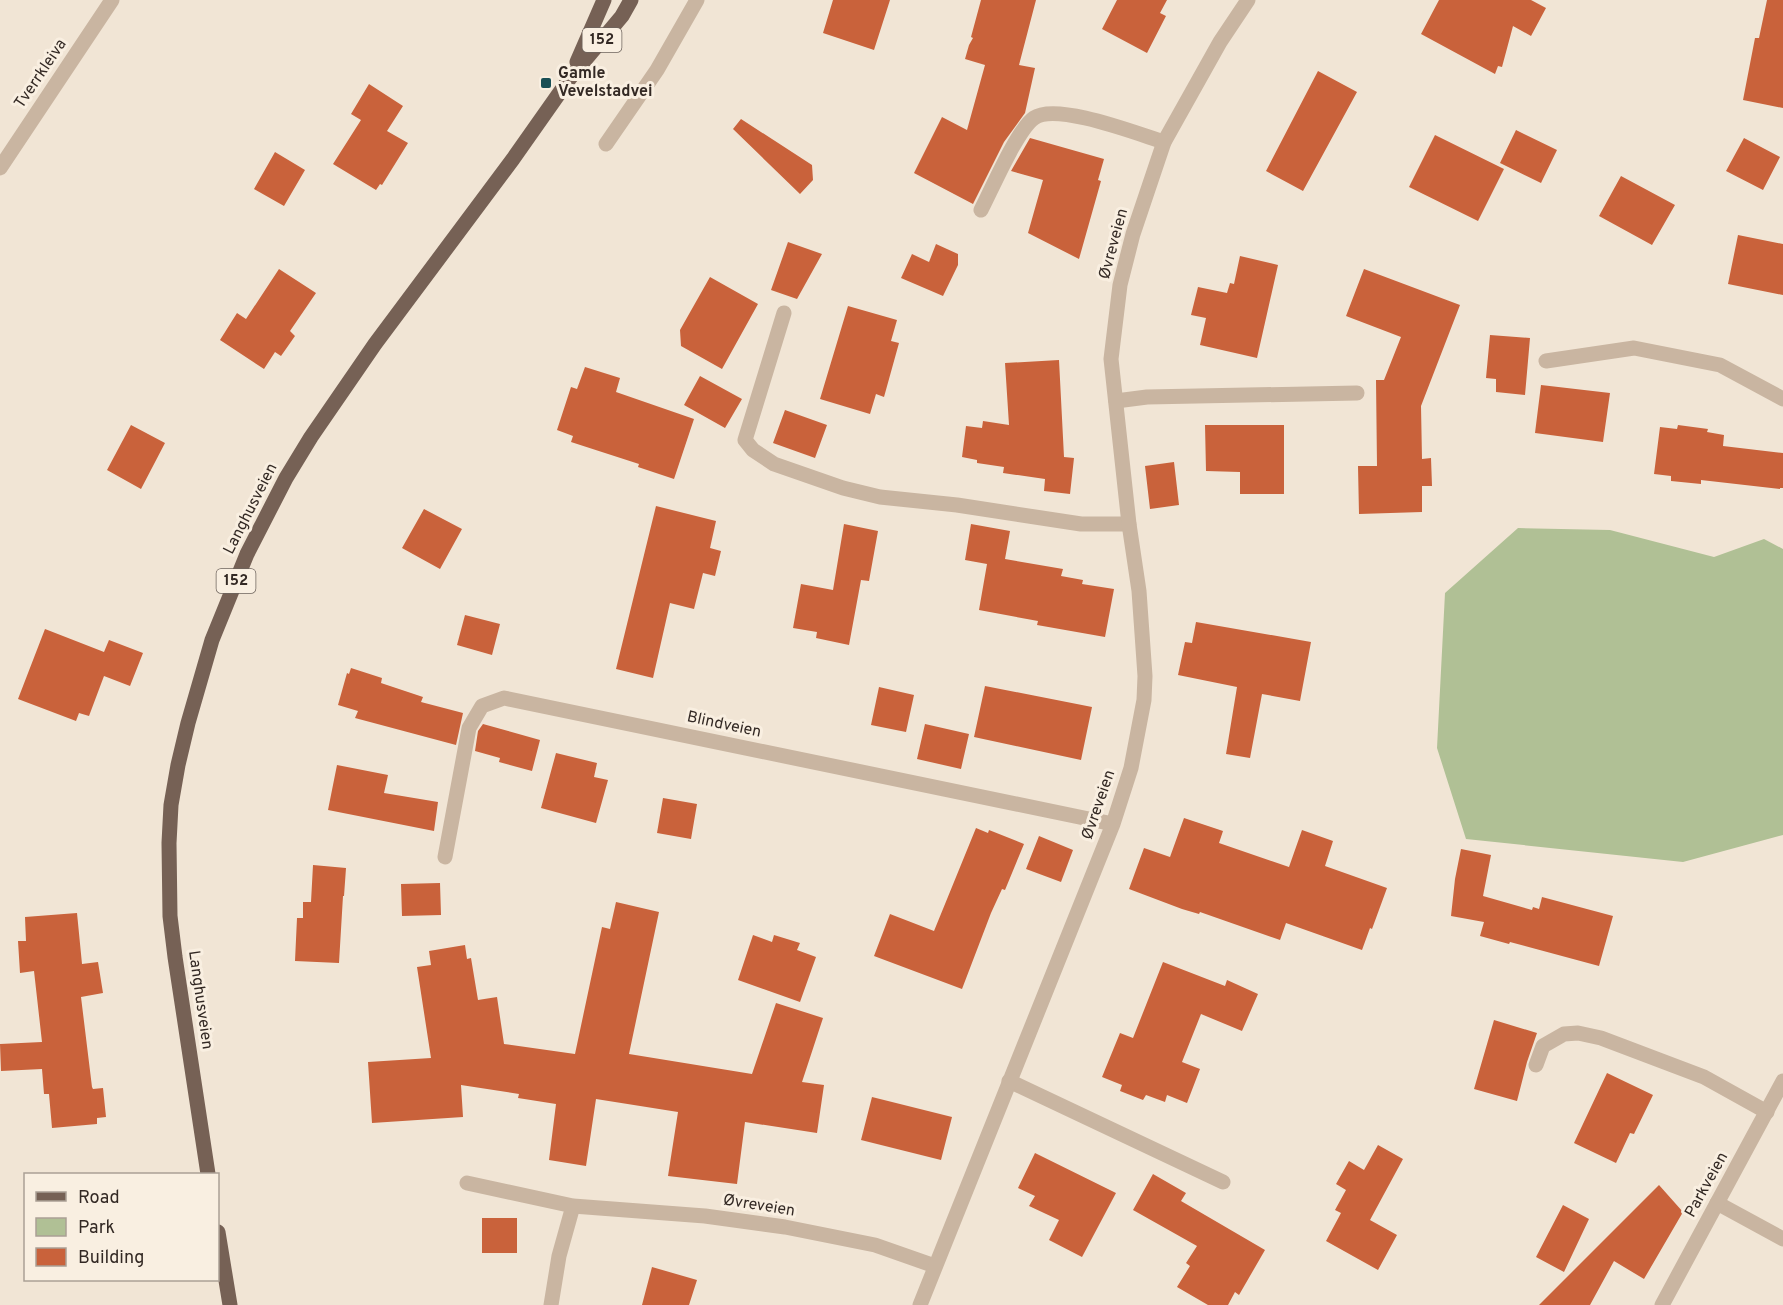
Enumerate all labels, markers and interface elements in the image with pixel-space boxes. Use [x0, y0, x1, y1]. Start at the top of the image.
road number: 152 [582, 28, 622, 52]
street label: Tverrkleiva [10, 35, 72, 113]
place label: Gamle Vevelstadvei [558, 64, 653, 102]
marker: Gamle Vevelstadvei [539, 76, 553, 90]
street label: Øvreveien [1095, 206, 1133, 282]
street label: Langhusveien [219, 460, 283, 558]
road number: 152 [216, 569, 256, 593]
street label: Blindveien [685, 707, 763, 743]
street label: Øvreveien [1078, 767, 1120, 843]
street label: Langhusveien [183, 949, 217, 1051]
street label: Parkveien [1681, 1149, 1733, 1221]
legend [24, 1173, 219, 1281]
text: Road [78, 1187, 120, 1210]
street label: Øvreveien [722, 1190, 796, 1222]
text: Park [78, 1217, 115, 1240]
text: Building [78, 1247, 144, 1270]

